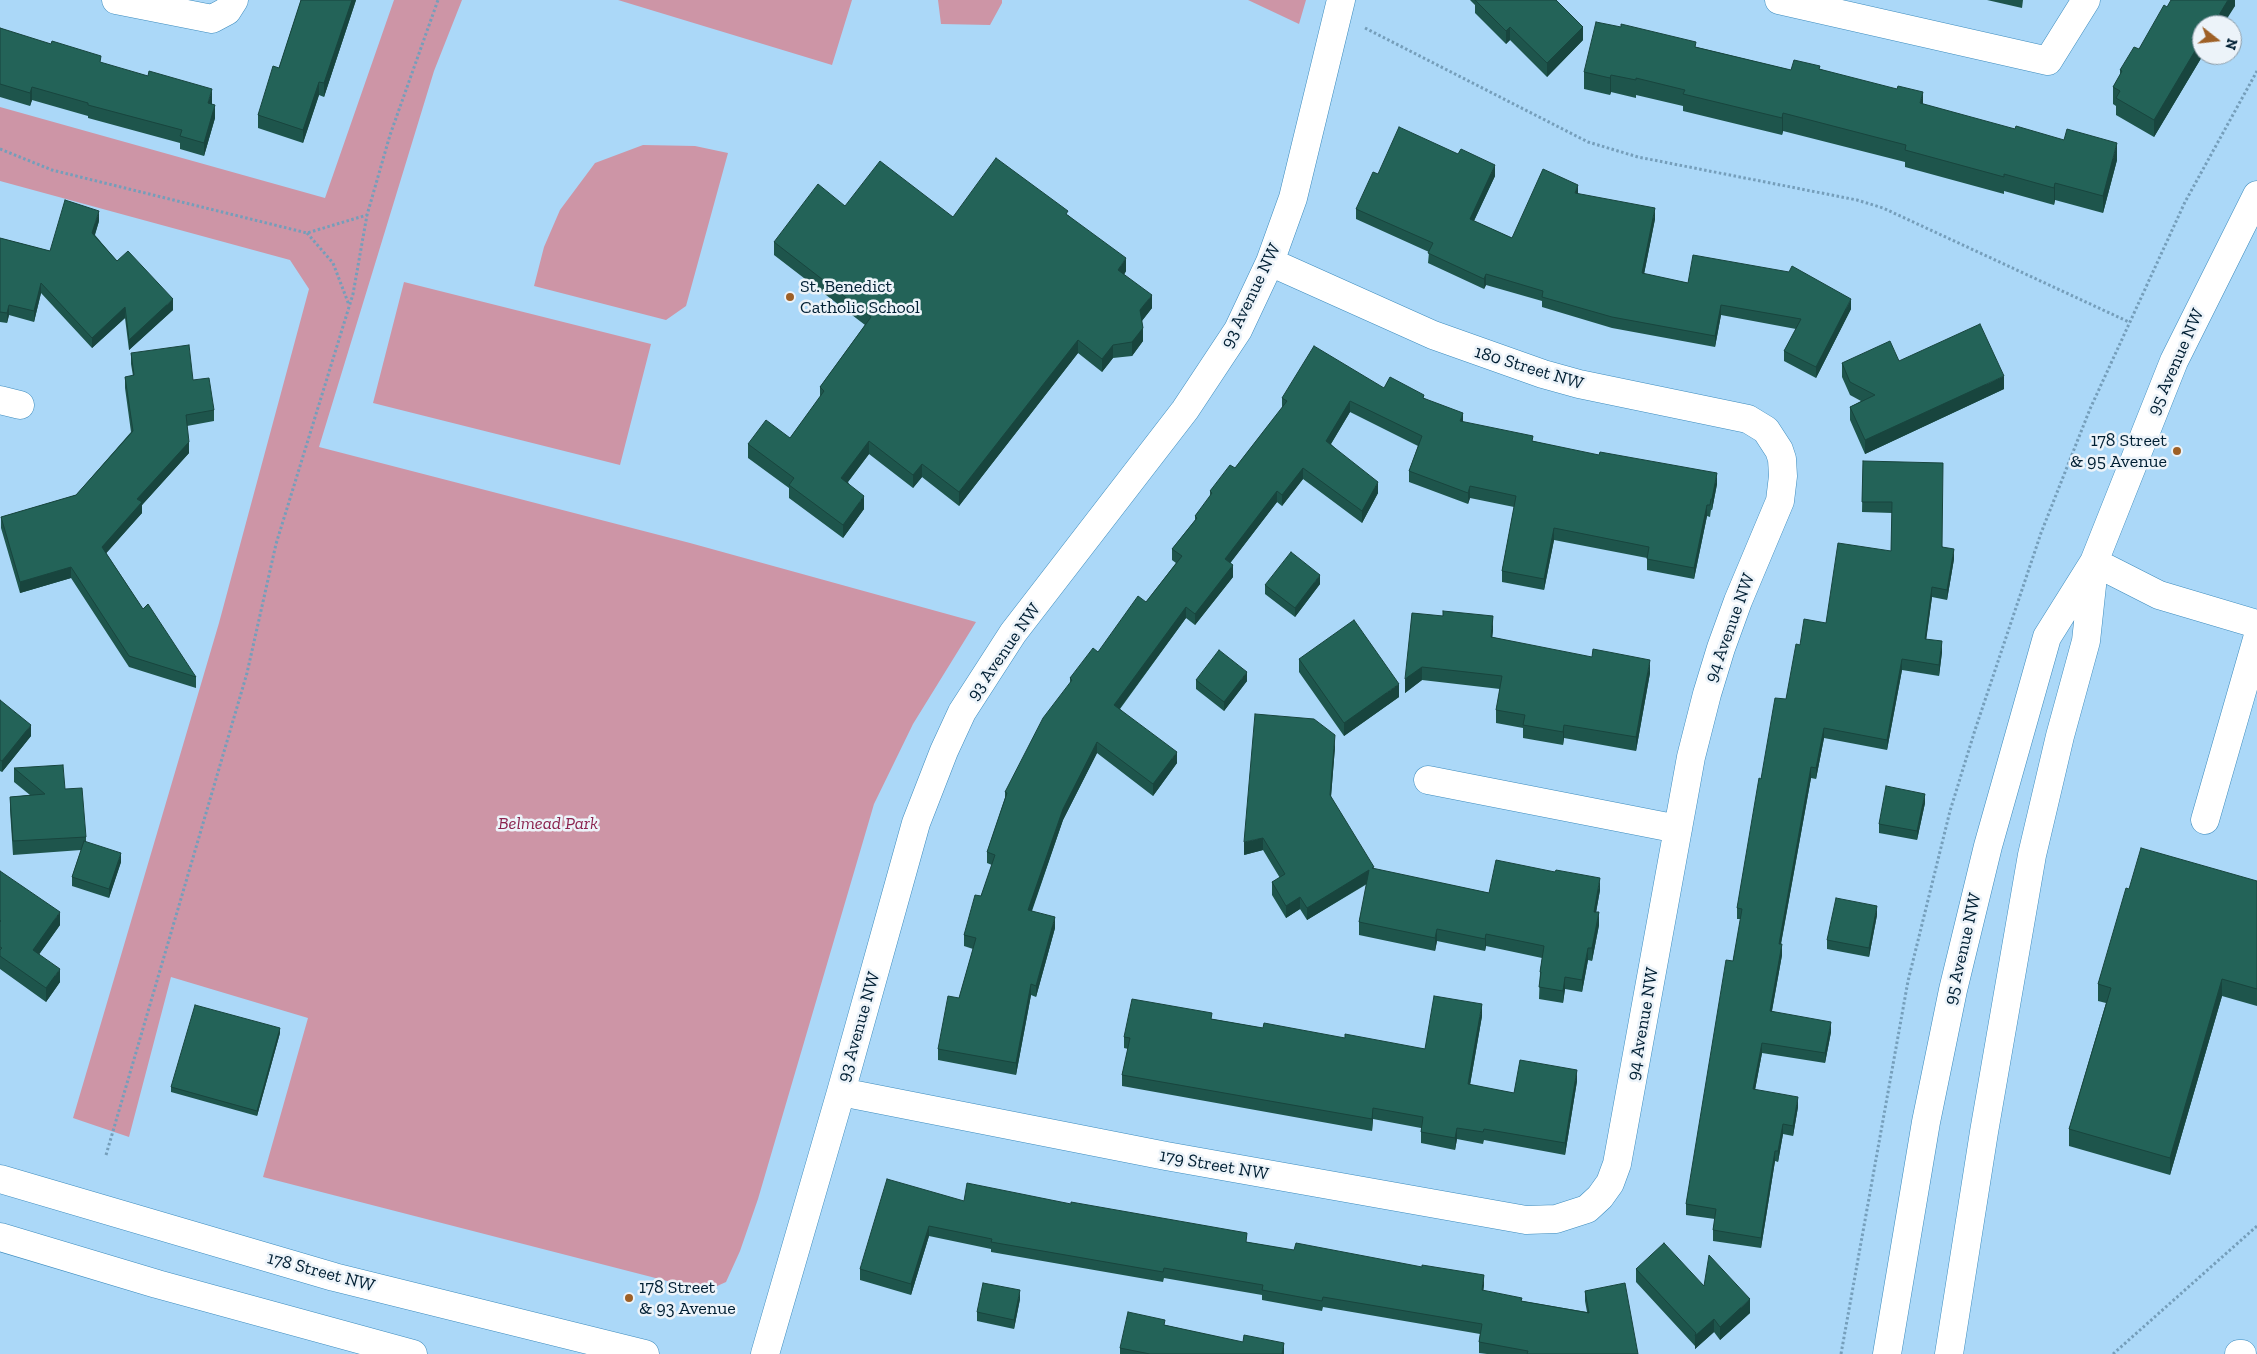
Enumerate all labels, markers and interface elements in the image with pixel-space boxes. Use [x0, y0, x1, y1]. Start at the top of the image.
north arrow [2192, 15, 2242, 65]
text: N [2221, 37, 2241, 51]
street label: 93 Avenue NW [1216, 240, 1286, 352]
place label: St. Benedict Catholic School [800, 276, 920, 318]
marker: St. Benedict Catholic School [784, 291, 796, 303]
street label: 95 Avenue NW [2143, 306, 2209, 418]
street label: 180 Street NW [1472, 341, 1586, 395]
place label: 178 Street & 95 Avenue [2070, 430, 2167, 472]
marker: 178 Street & 95 Avenue [2171, 445, 2183, 457]
street label: 94 Avenue NW [1700, 570, 1760, 686]
street label: 93 Avenue NW [963, 599, 1045, 705]
park label: Belmead Park [498, 813, 598, 835]
street label: 95 Avenue NW [1940, 891, 1986, 1007]
street label: 94 Avenue NW [1622, 966, 1664, 1082]
street label: 93 Avenue NW [833, 969, 885, 1085]
street label: 179 Street NW [1158, 1145, 1270, 1185]
street label: 178 Street NW [265, 1247, 377, 1297]
place label: 178 Street & 93 Avenue [639, 1277, 736, 1320]
marker: 178 Street & 93 Avenue [623, 1292, 635, 1304]

